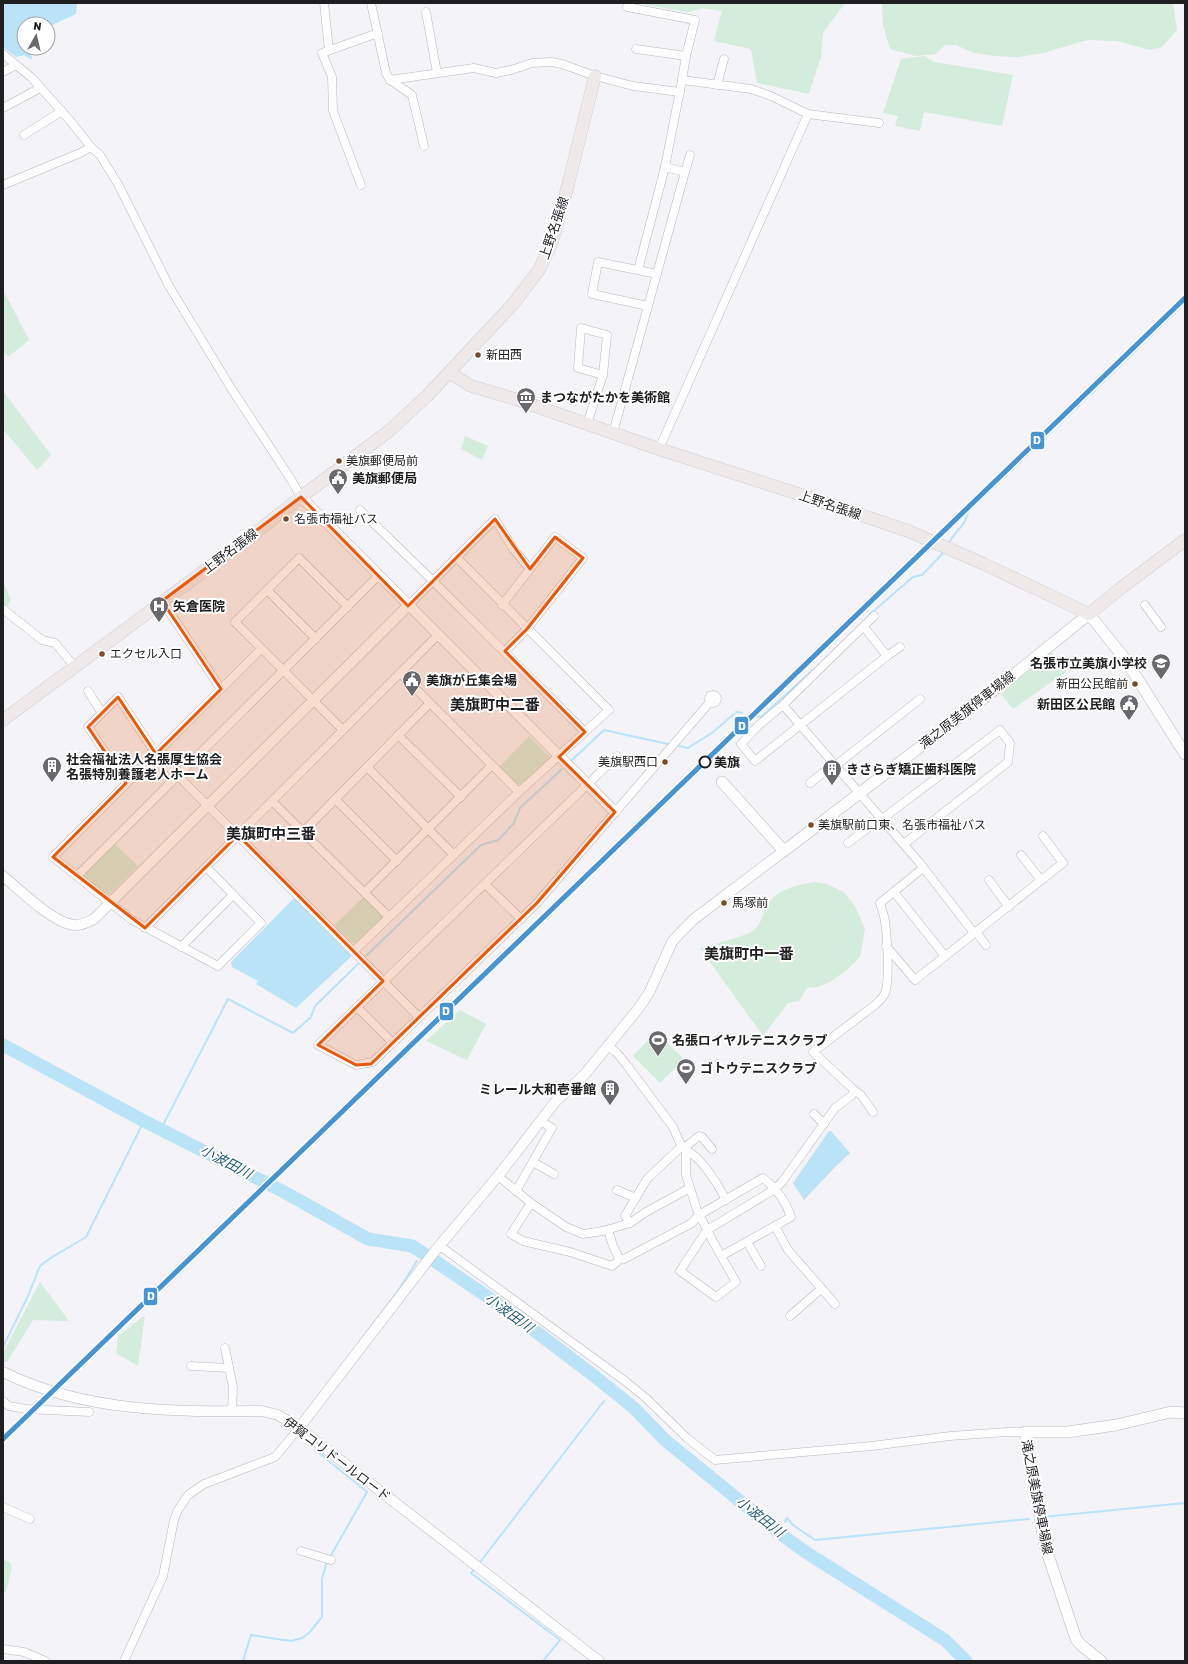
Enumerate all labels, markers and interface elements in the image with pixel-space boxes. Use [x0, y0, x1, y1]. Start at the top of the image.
north arrow [16, 16, 56, 56]
text: N [32, 20, 42, 34]
street label: 上野名張線 [536, 195, 572, 261]
place label: 新田西 [486, 348, 522, 362]
marker: 新田西 [473, 350, 483, 360]
museum icon: まつながたかを美術館 [515, 386, 537, 414]
place label: まつながたかを美術館 [540, 390, 670, 405]
line badge: D [1030, 431, 1045, 450]
text: D [1033, 434, 1041, 447]
place label: 美旗郵便局前 [346, 454, 418, 468]
marker: 美旗郵便局前 [334, 456, 344, 466]
public building icon: 美旗郵便局 [327, 467, 349, 495]
place label: 美旗郵便局 [352, 471, 417, 486]
street label: 上野名張線 [797, 487, 863, 523]
place label: 名張市福祉バス [294, 512, 378, 526]
marker: 名張市福祉バス [281, 514, 291, 524]
street label: 上野名張線 [200, 525, 260, 577]
hospital icon: 矢倉医院 [148, 595, 170, 623]
place label: 矢倉医院 [173, 599, 225, 614]
place label: エクセル入口 [110, 647, 182, 661]
marker: エクセル入口 [97, 649, 107, 659]
school or university icon: 名張市立美旗小学校 [1150, 652, 1172, 680]
place label: 名張市立美旗小学校 [1030, 656, 1147, 671]
street label: 滝之原美旗停車場線 [916, 668, 1018, 752]
public building icon: 美旗が丘集会場 [401, 669, 423, 697]
place label: 美旗が丘集会場 [426, 673, 517, 688]
place label: 新田公民館前 [1056, 677, 1128, 691]
marker: 新田公民館前 [1130, 679, 1140, 689]
public building icon: 新田区公民館 [1118, 693, 1140, 721]
district label: 美旗町中二番 [450, 696, 540, 714]
place label: 新田区公民館 [1037, 697, 1115, 712]
line badge: D [734, 716, 749, 735]
text: D [738, 720, 746, 733]
place label: 社会福祉法人名張厚生協会 名張特別養護老人ホーム [66, 752, 222, 782]
building icon: 社会福祉法人名張厚生協会 名張特別養護老人ホーム [41, 755, 63, 783]
place label: 美旗駅西口 [598, 755, 658, 769]
marker: 美旗 [698, 755, 712, 769]
place label: 美旗 [714, 755, 740, 770]
marker: 美旗駅西口 [660, 757, 670, 767]
building icon: きさらぎ矯正歯科医院 [821, 758, 843, 786]
place label: きさらぎ矯正歯科医院 [846, 762, 976, 777]
place label: 美旗駅前口東、名張市福祉バス [818, 818, 986, 832]
marker: 美旗駅前口東、名張市福祉バス [806, 820, 816, 830]
district label: 美旗町中三番 [226, 825, 316, 843]
place label: 馬塚前 [732, 896, 768, 910]
marker: 馬塚前 [719, 898, 729, 908]
district label: 美旗町中一番 [704, 945, 794, 963]
line badge: D [439, 1002, 454, 1021]
text: D [442, 1005, 450, 1018]
sports icon: 名張ロイヤルテニスクラブ [647, 1029, 669, 1057]
place label: 名張ロイヤルテニスクラブ [672, 1033, 828, 1048]
sports icon: ゴトウテニスクラブ [675, 1057, 697, 1085]
place label: ゴトウテニスクラブ [700, 1061, 817, 1076]
building icon: ミレール大和壱番館 [599, 1078, 621, 1106]
place label: ミレール大和壱番館 [479, 1082, 596, 1097]
water label: 小波田川 [197, 1141, 256, 1184]
line badge: D [143, 1287, 158, 1306]
text: D [147, 1290, 155, 1303]
water label: 小波田川 [481, 1290, 538, 1338]
street label: 伊賀コリドールロード [281, 1414, 393, 1504]
street label: 滝之原美旗停車場線 [1018, 1438, 1056, 1556]
water label: 小波田川 [733, 1493, 789, 1542]

